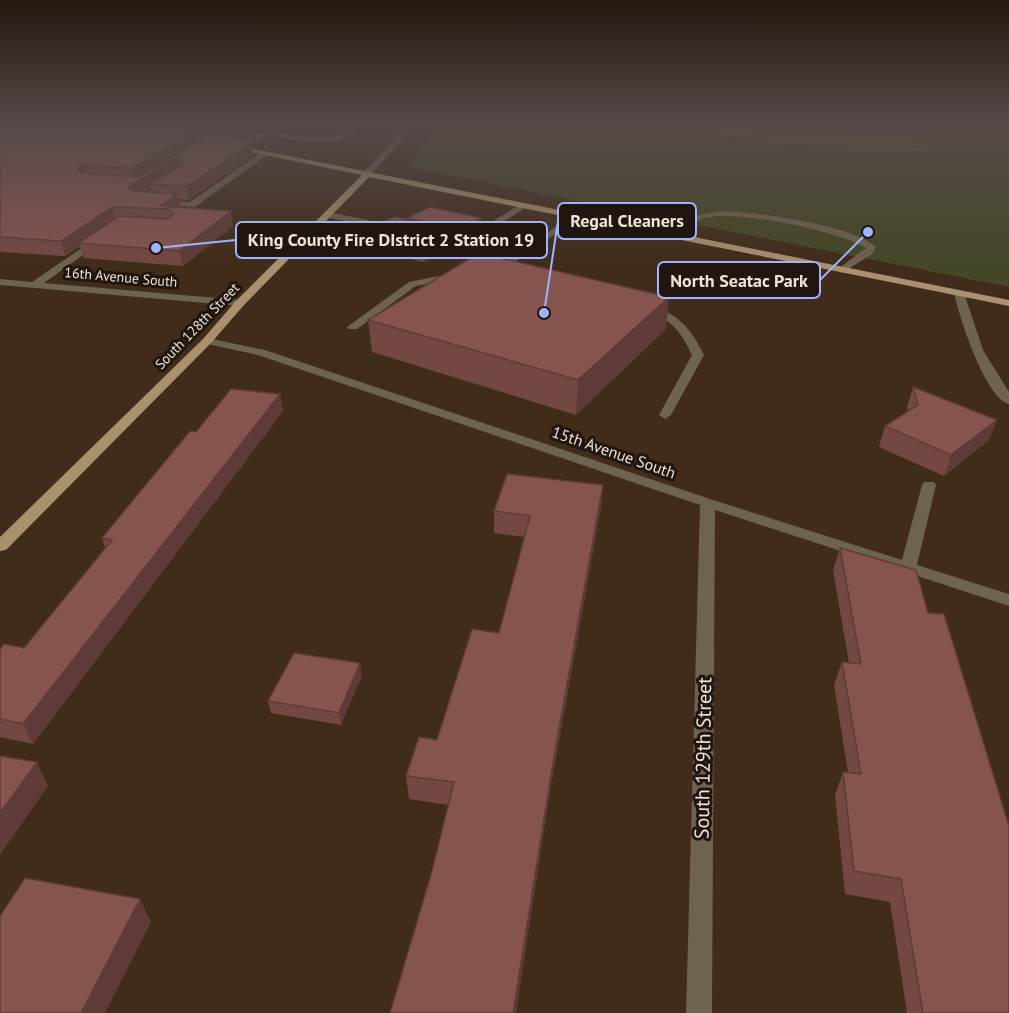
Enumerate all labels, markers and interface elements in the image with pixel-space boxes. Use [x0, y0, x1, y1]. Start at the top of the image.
callout: Regal Cleaners [558, 203, 696, 239]
text: Regal Cleaners [570, 209, 684, 232]
callout: King County Fire DIstrict 2 Station 19 [236, 222, 547, 258]
text: King County Fire DIstrict 2 Station 19 [248, 228, 534, 251]
callout: North Seatac Park [658, 262, 820, 298]
street label: 16th Avenue South [64, 263, 178, 291]
text: North Seatac Park [670, 269, 808, 292]
street label: South 128th Street [151, 279, 243, 373]
street label: 15th Avenue South [550, 421, 678, 483]
street label: South 129th Street [689, 677, 717, 839]

